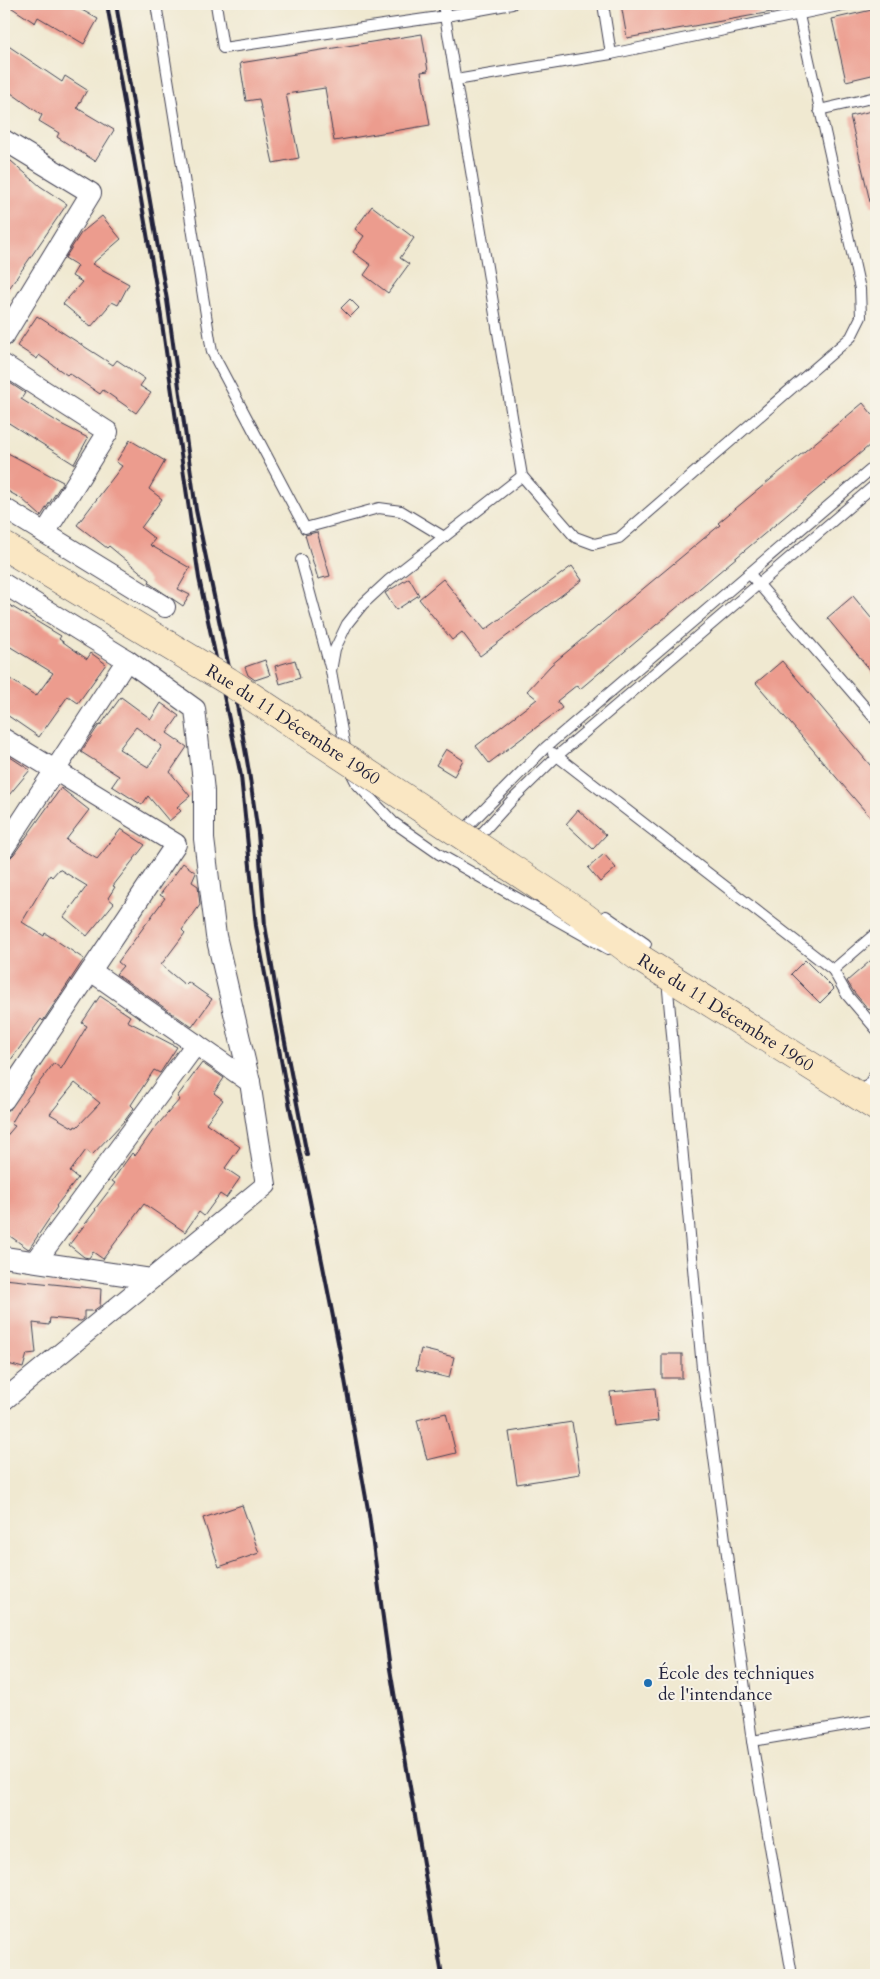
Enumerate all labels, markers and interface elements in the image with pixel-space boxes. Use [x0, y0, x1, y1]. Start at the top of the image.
street label: Rue du 11 Décembre 1960 [201, 659, 385, 791]
street label: Rue du 11 Décembre 1960 [633, 948, 819, 1078]
place label: École des techniques de l'intendance [658, 1661, 814, 1707]
marker: École des techniques de l'intendance [642, 1677, 654, 1689]

